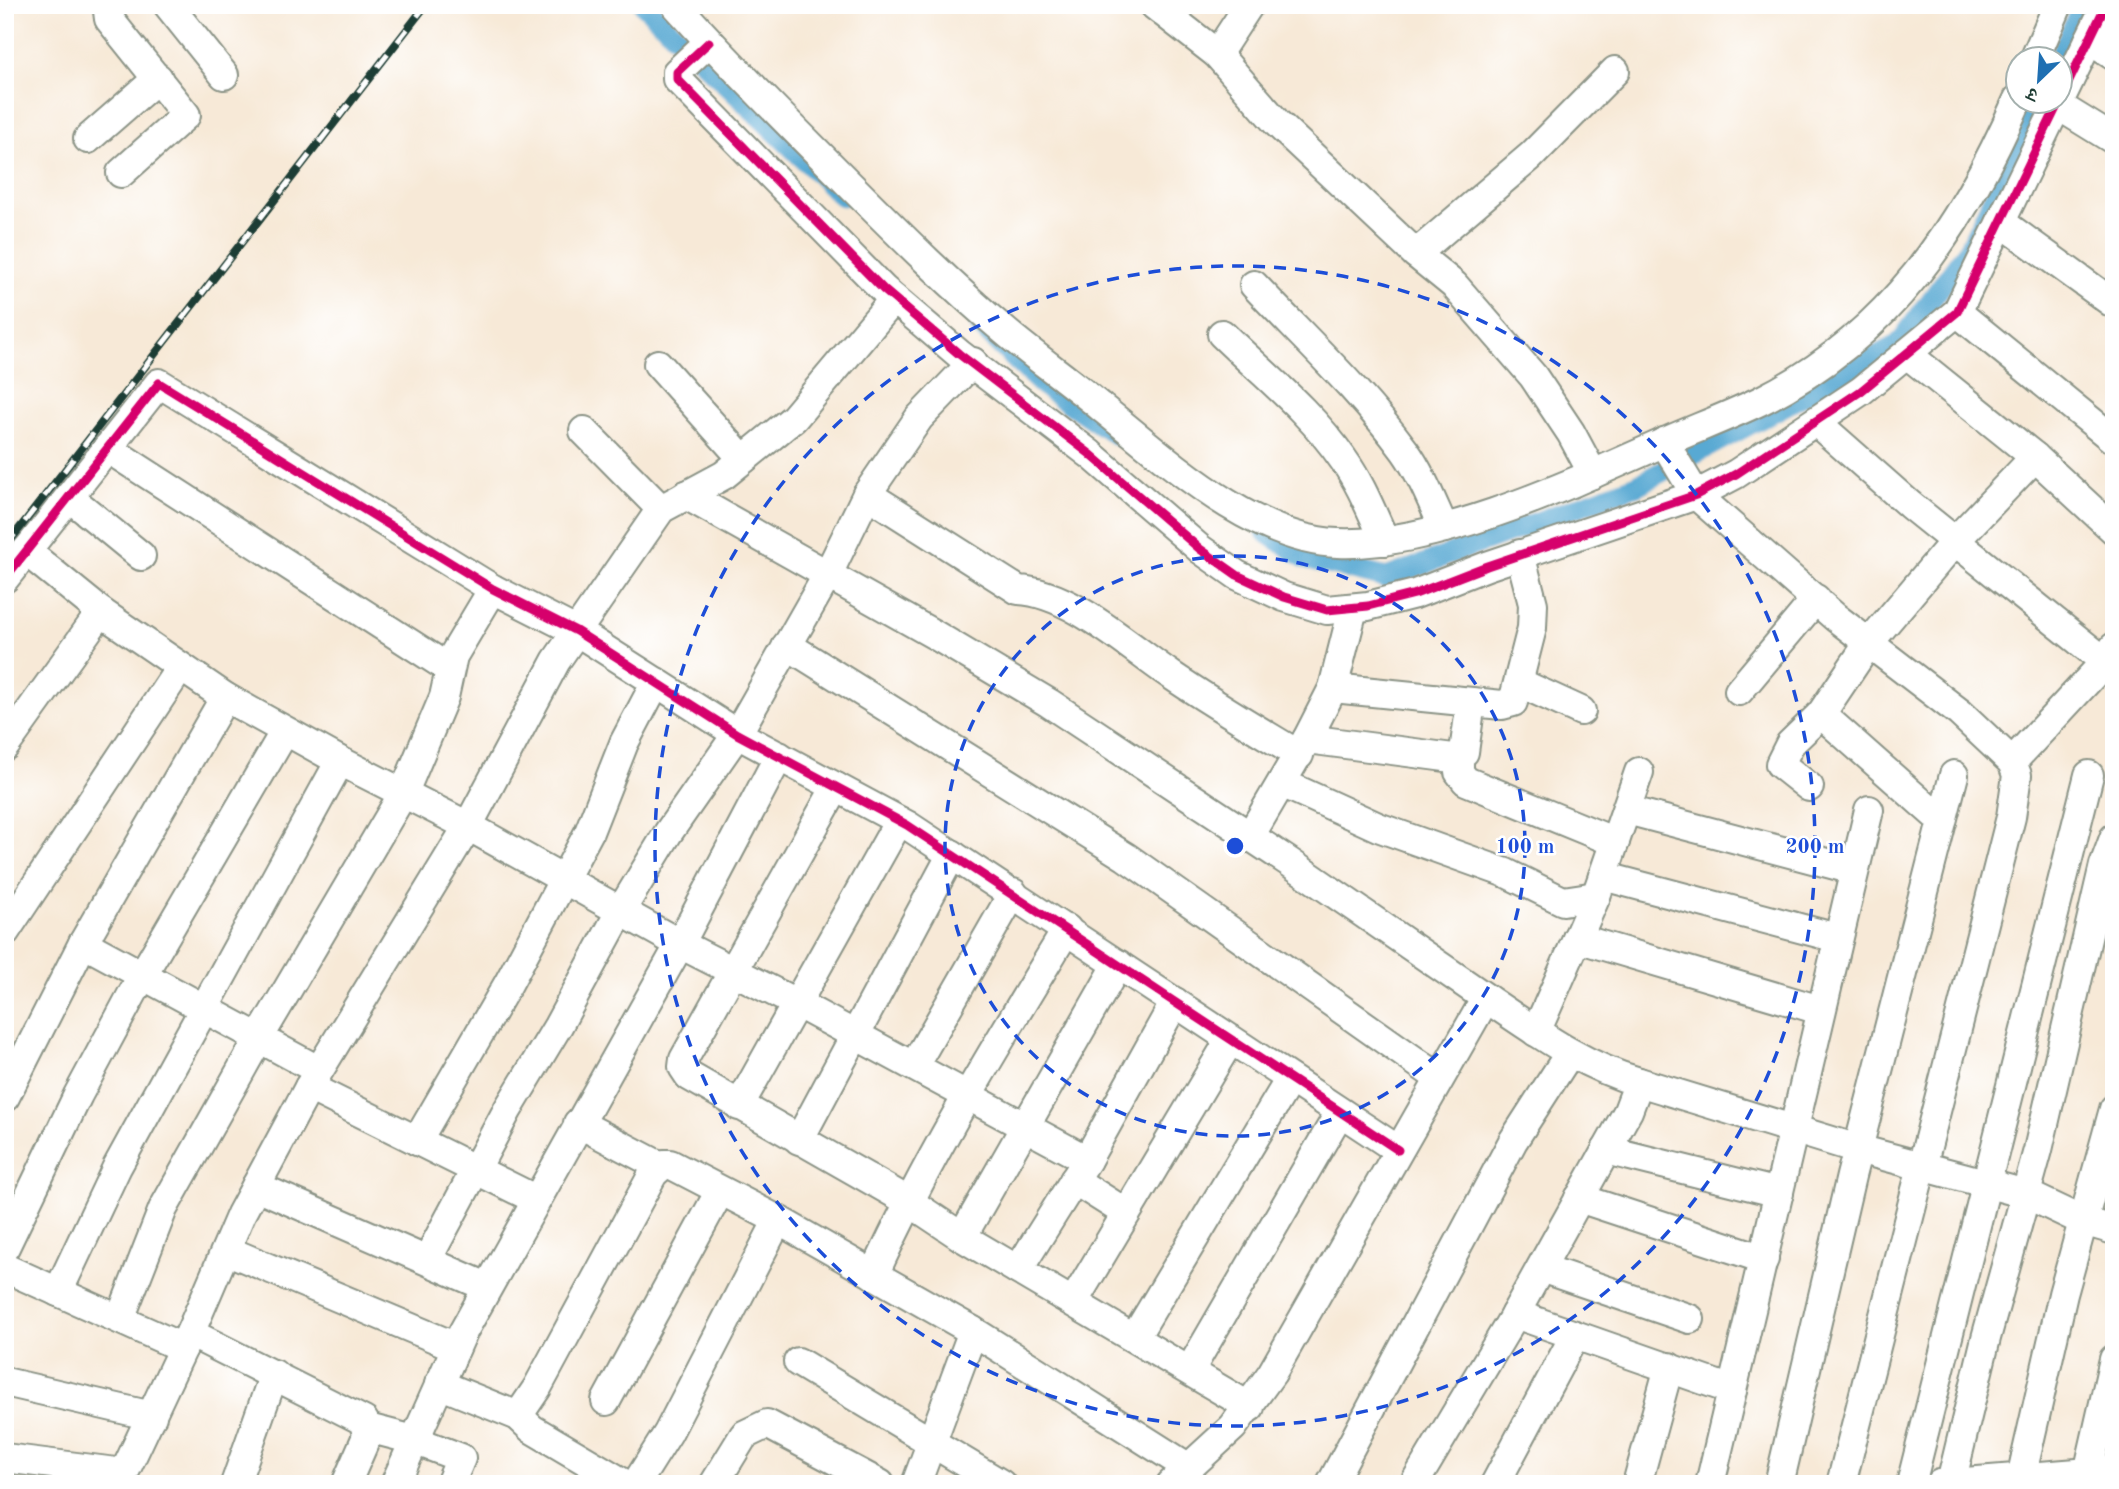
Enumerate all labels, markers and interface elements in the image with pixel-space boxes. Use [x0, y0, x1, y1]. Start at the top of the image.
north arrow [2004, 46, 2074, 116]
text: उ [2023, 82, 2043, 105]
centre of rings [1223, 834, 1247, 858]
text: 100 m [1495, 837, 1555, 858]
text: 200 m [1785, 837, 1845, 858]

